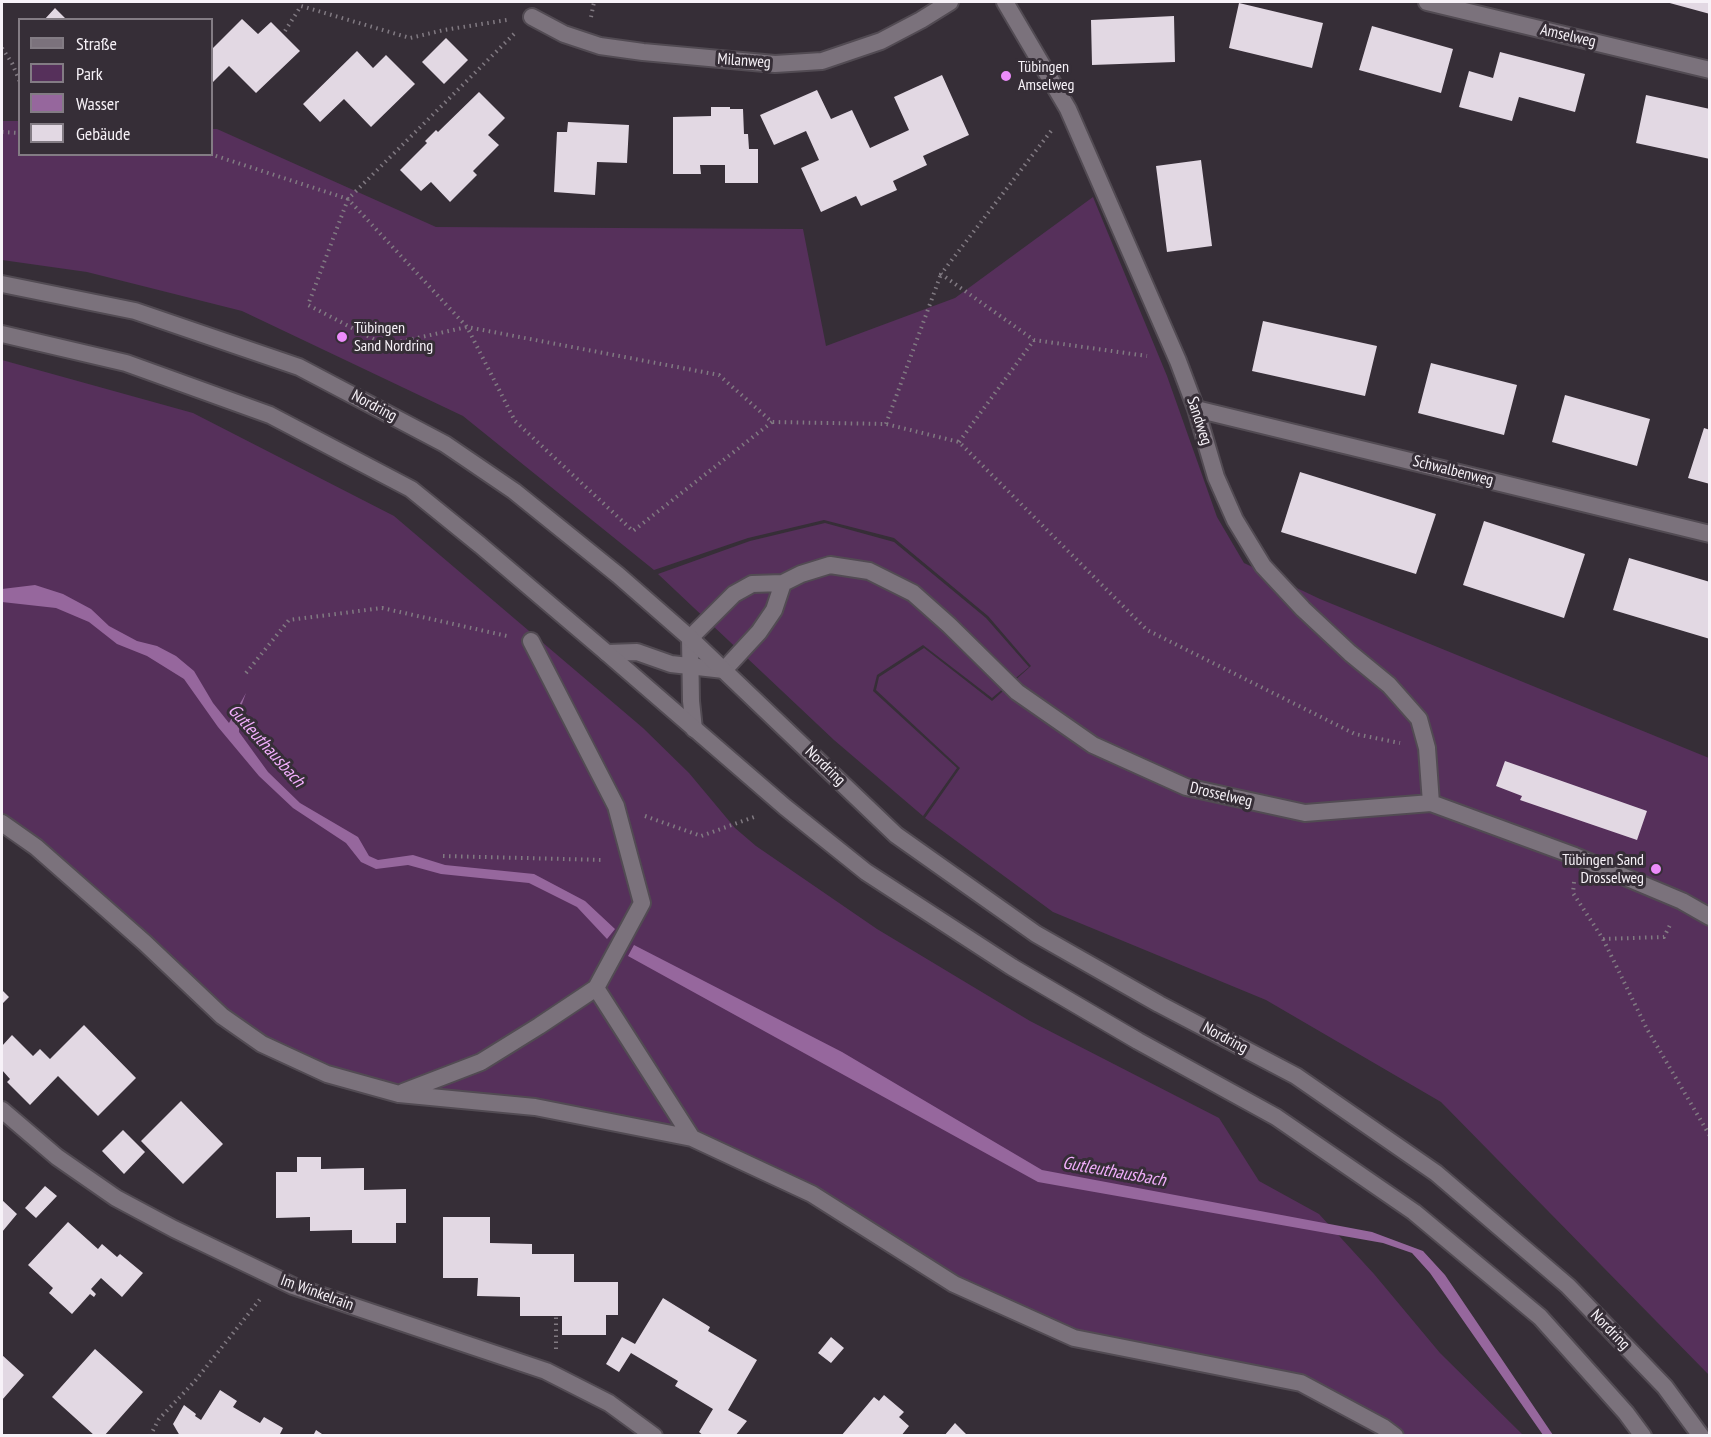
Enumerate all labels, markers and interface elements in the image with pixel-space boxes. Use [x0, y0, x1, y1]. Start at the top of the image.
legend [18, 18, 213, 156]
street label: Amselweg [1538, 20, 1598, 52]
text: Straße [76, 32, 117, 55]
street label: Milanweg [717, 50, 771, 72]
place label: Tübingen Amselweg [1018, 57, 1074, 95]
text: Park [76, 62, 103, 85]
marker: Tübingen Amselweg [999, 69, 1013, 83]
text: Wasser [76, 92, 119, 115]
text: Gebäude [76, 122, 130, 145]
place label: Tübingen Sand Nordring [354, 318, 433, 356]
marker: Tübingen Sand Nordring [335, 330, 349, 344]
street label: Nordring [348, 386, 400, 426]
street label: Sandweg [1182, 394, 1216, 448]
street label: Schwalbenweg [1411, 452, 1495, 490]
water label: Gutleuthausbach [223, 700, 309, 792]
street label: Nordring [801, 742, 849, 790]
street label: Drosselweg [1188, 778, 1254, 812]
place label: Tübingen Sand Drosselweg [1562, 850, 1644, 888]
marker: Tübingen Sand Drosselweg [1649, 862, 1663, 876]
street label: Nordring [1199, 1018, 1251, 1058]
water label: Gutleuthausbach [1061, 1152, 1167, 1192]
street label: Im Winkelrain [278, 1271, 356, 1315]
street label: Nordring [1586, 1306, 1634, 1354]

